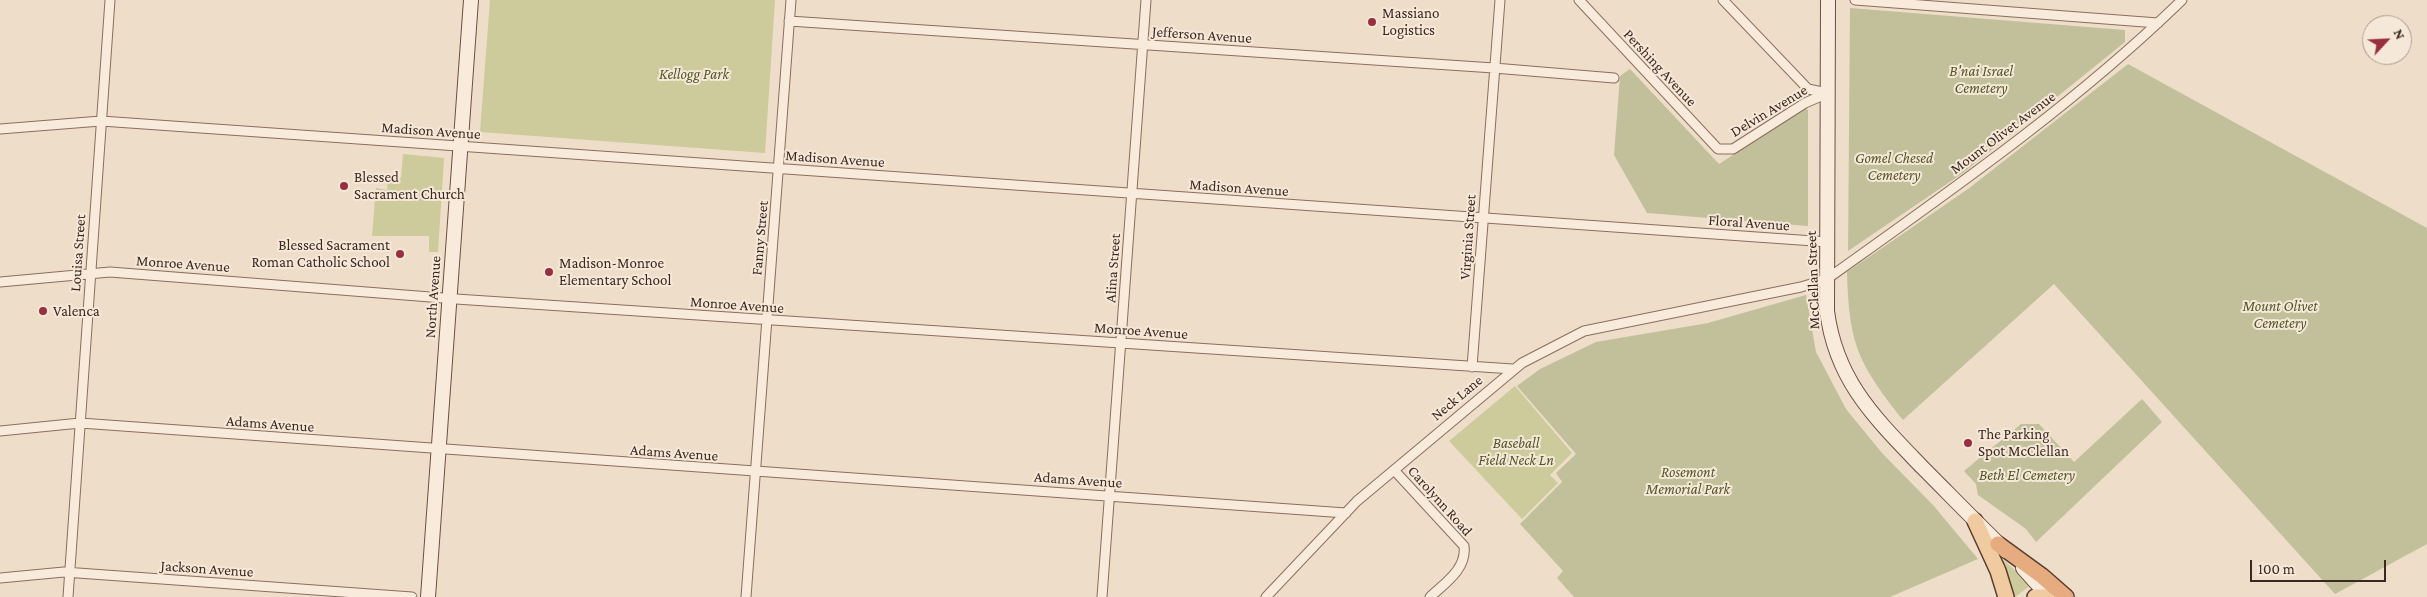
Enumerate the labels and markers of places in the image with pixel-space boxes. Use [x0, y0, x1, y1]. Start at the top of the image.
place label: Massiano Logistics [1382, 4, 1440, 39]
marker: Massiano Logistics [1366, 16, 1378, 28]
place label: Blessed Sacrament Church [354, 168, 465, 203]
marker: Blessed Sacrament Church [338, 180, 350, 192]
place label: Blessed Sacrament Roman Catholic School [251, 236, 390, 271]
marker: Blessed Sacrament Roman Catholic School [394, 248, 406, 260]
place label: Madison-Monroe Elementary School [559, 254, 671, 289]
marker: Madison-Monroe Elementary School [543, 266, 555, 278]
place label: Valenca [53, 302, 100, 320]
marker: Valenca [37, 305, 49, 317]
place label: The Parking Spot McClellan [1978, 425, 2069, 460]
marker: The Parking Spot McClellan [1962, 437, 1974, 449]

